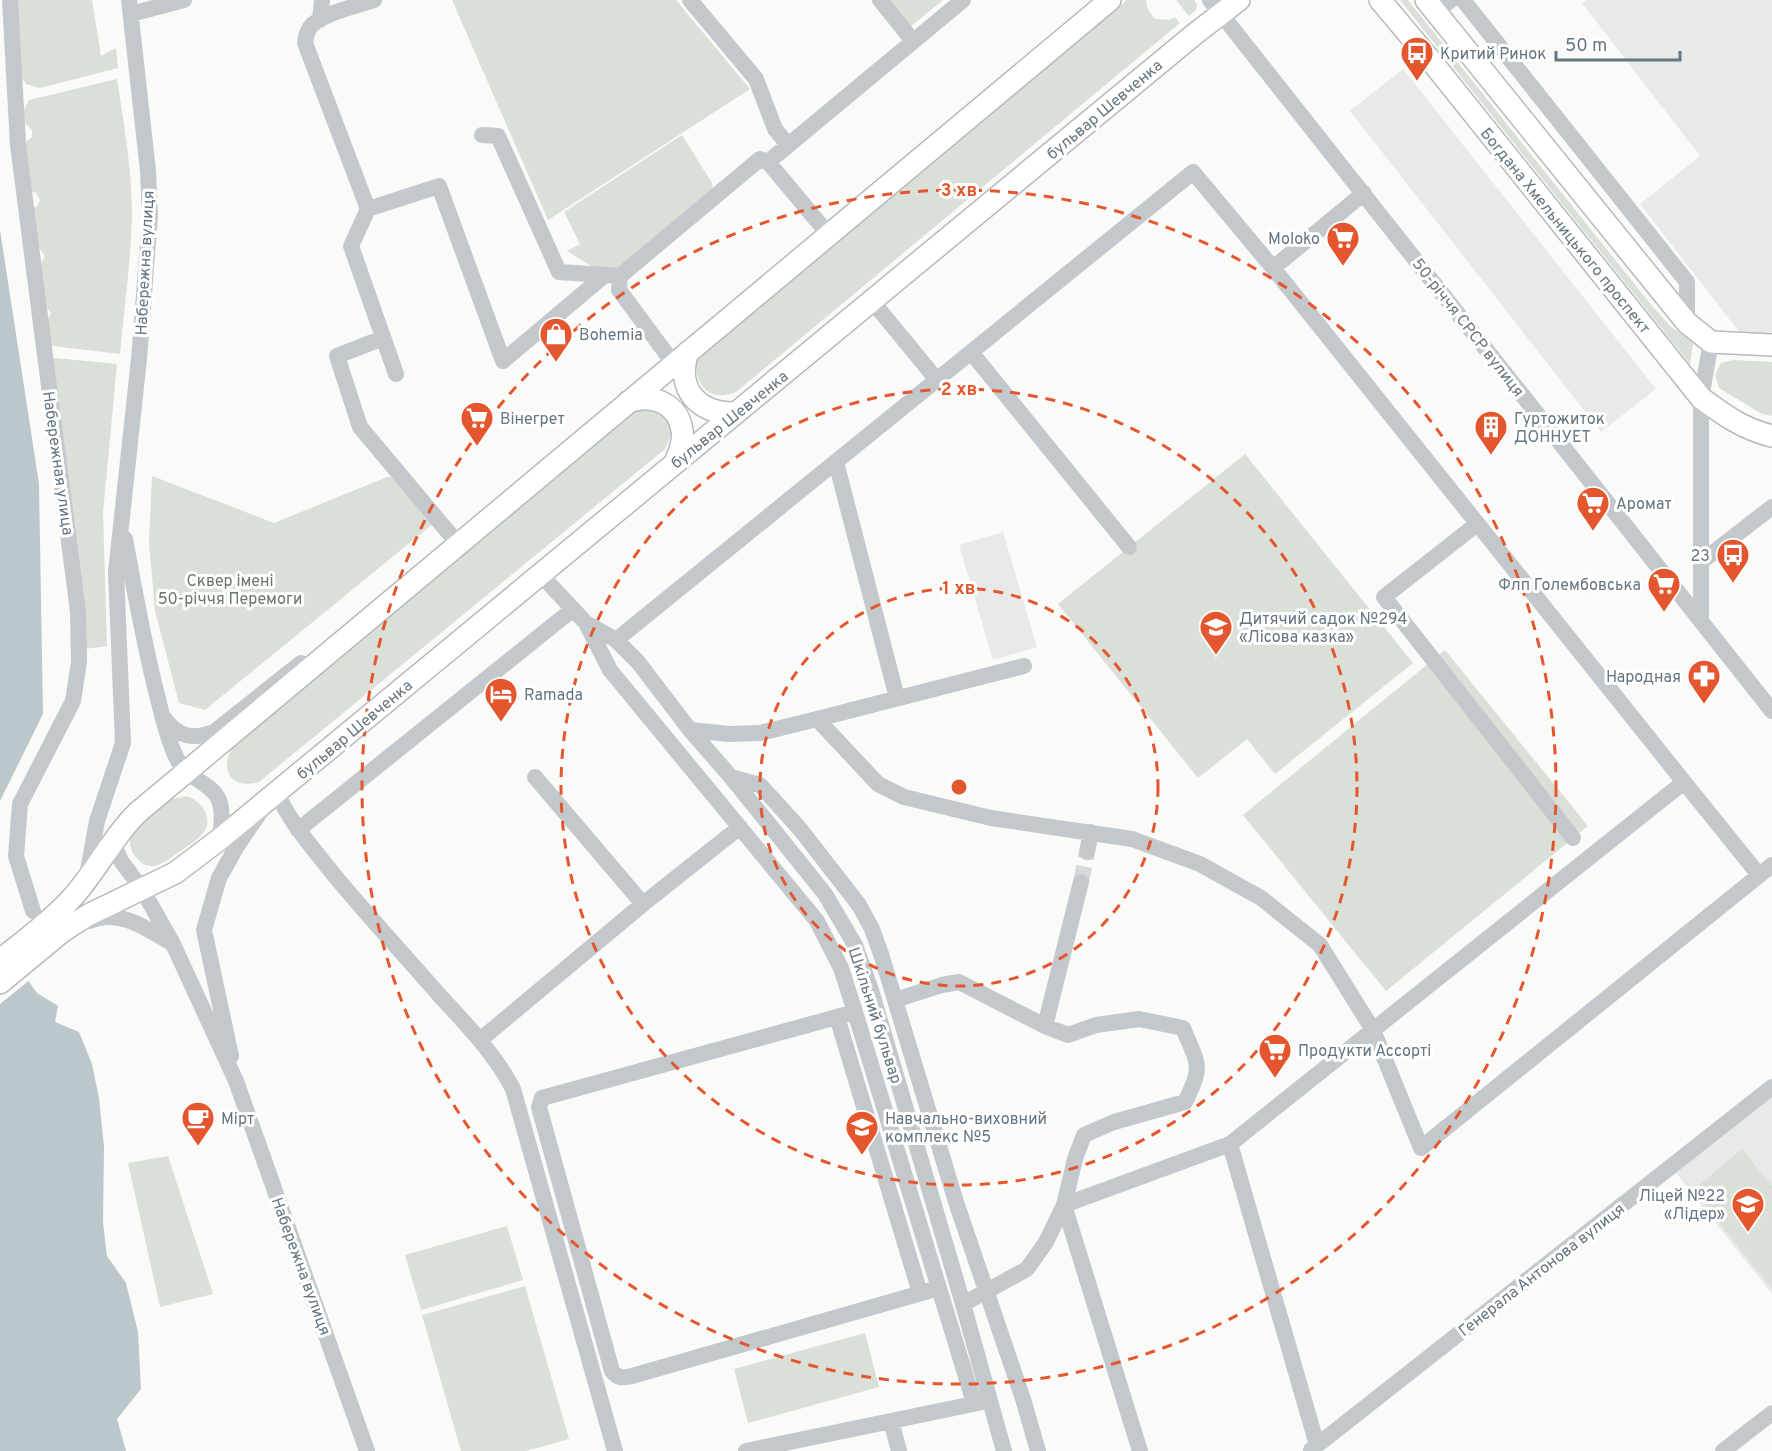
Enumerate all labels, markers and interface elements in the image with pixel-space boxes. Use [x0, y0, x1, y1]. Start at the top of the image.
scale bar [1556, 24, 1680, 62]
bus stop icon: Критий Ринок [1399, 35, 1435, 82]
text: 50 m [1565, 35, 1607, 58]
place label: Критий Ринок [1440, 45, 1546, 65]
street label: бульвар Шевченка [1043, 56, 1167, 165]
street label: Богдана Хмельницького проспект [1475, 124, 1654, 338]
text: 3 хв [941, 180, 977, 203]
street label: Набережна вулиця [132, 190, 160, 336]
supermarket icon: Moloko [1325, 220, 1361, 267]
place label: Moloko [1268, 230, 1320, 250]
street label: 50-річчя СРСР вулиця [1407, 255, 1528, 402]
shop icon: Bohemia [538, 316, 574, 363]
place label: Bohemia [579, 326, 643, 346]
street label: бульвар Шевченка [668, 367, 793, 474]
text: 2 хв [941, 379, 977, 402]
street label: Набережная улица [37, 390, 77, 537]
supermarket icon: Вінегрет [459, 400, 495, 447]
building icon: Гуртожиток ДОННУЕТ [1473, 409, 1509, 456]
place label: Вінегрет [500, 410, 565, 430]
place label: Гуртожиток ДОННУЕТ [1514, 410, 1605, 448]
supermarket icon: Аромат [1575, 485, 1611, 532]
place label: Аромат [1616, 495, 1672, 515]
bus stop icon: 23 [1715, 537, 1751, 584]
place label: 23 [1691, 547, 1710, 567]
supermarket icon: Флп Голембовська [1646, 566, 1682, 613]
park label: Сквер імені 50-річчя Перемоги [158, 572, 302, 610]
place label: Флп Голембовська [1498, 576, 1641, 596]
text: 1 хв [943, 578, 975, 601]
school or university icon: Дитячий садок №294 «Лісова казка» [1198, 609, 1234, 656]
place label: Дитячий садок №294 «Лісова казка» [1239, 610, 1408, 648]
pharmacy icon: Народная [1686, 658, 1722, 705]
place label: Народная [1606, 668, 1681, 688]
street label: бульвар Шевченка [293, 676, 417, 785]
hotel icon: Ramada [483, 676, 519, 723]
place label: Ramada [524, 686, 583, 706]
centre of rings [949, 777, 969, 797]
street label: Шкільний бульвар [843, 945, 906, 1086]
supermarket icon: Продукти Ассорті [1257, 1032, 1293, 1079]
place label: Продукти Ассорті [1298, 1042, 1431, 1062]
cafe icon: Мірт [180, 1100, 216, 1147]
school or university icon: Навчально-виховний комплекс №5 [844, 1109, 880, 1156]
place label: Мірт [221, 1110, 254, 1130]
place label: Навчально-виховний комплекс №5 [885, 1110, 1047, 1148]
school or university icon: Ліцей №22 «Лідер» [1730, 1186, 1766, 1233]
place label: Ліцей №22 «Лідер» [1638, 1187, 1725, 1225]
street label: Набережна вулиця [266, 1195, 334, 1338]
street label: Генерала Антонова вулиця [1455, 1199, 1629, 1342]

